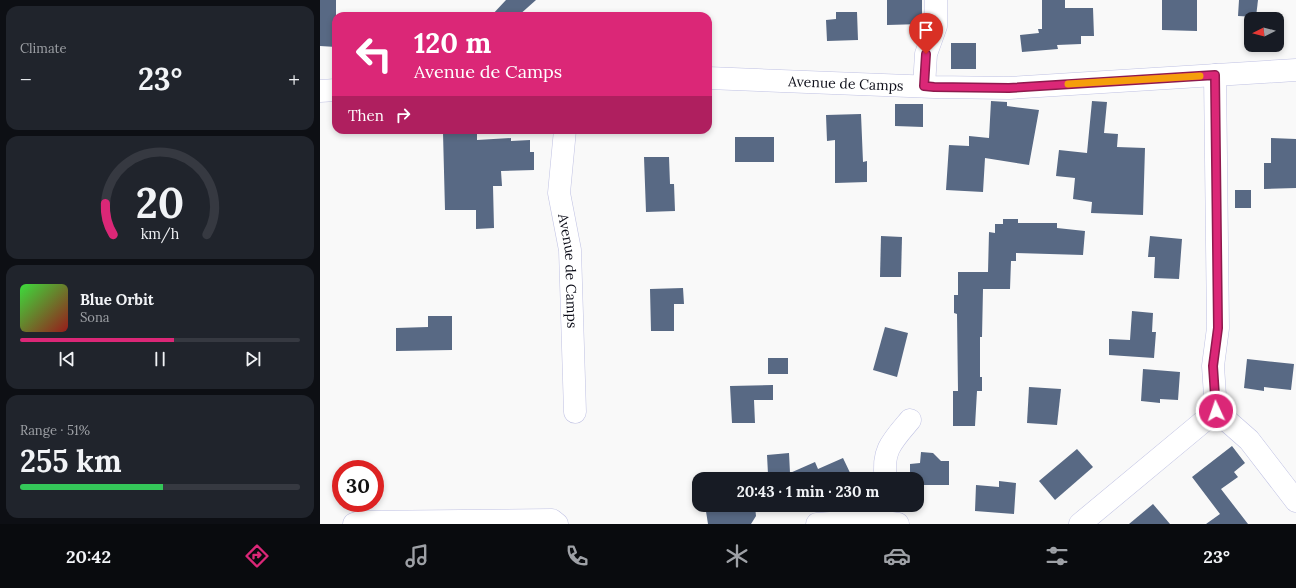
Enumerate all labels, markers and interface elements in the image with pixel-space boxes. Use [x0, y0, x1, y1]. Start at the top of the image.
north arrow [1244, 12, 1284, 52]
map controls [1244, 12, 1284, 52]
pin [909, 13, 943, 54]
icon: arrive [915, 19, 937, 41]
text: 120 m [414, 25, 491, 61]
icon: left [348, 28, 400, 80]
text: Climate [20, 40, 67, 57]
text: 23° [138, 60, 182, 98]
text: Avenue de Camps [414, 60, 562, 83]
text: − [20, 65, 32, 93]
text: + [288, 65, 300, 93]
street label: Avenue de Camps [787, 72, 904, 95]
icon: right [392, 104, 414, 126]
text: Then [348, 106, 384, 125]
text: 20 [136, 176, 184, 229]
street label: Avenue de Camps [554, 211, 581, 329]
text: km/h [141, 225, 180, 244]
text: Blue Orbit [80, 290, 154, 309]
text: Sona [80, 309, 110, 326]
icon: previous [56, 348, 78, 370]
icon: pause [149, 348, 171, 370]
icon: next [242, 348, 264, 370]
position arrow [1195, 390, 1237, 432]
text: Range · 51% [20, 422, 90, 439]
text: 255 km [20, 442, 122, 480]
speed limit sign: 30 [332, 460, 384, 512]
text: 20:43 · 1 min · 230 m [737, 482, 879, 501]
icon: directions [243, 542, 271, 570]
icon: music [403, 542, 431, 570]
icon: phone [563, 542, 591, 570]
icon: climate [723, 542, 751, 570]
icon: car [883, 542, 911, 570]
icon: filters [1043, 542, 1071, 570]
text: 20:42 [66, 545, 111, 568]
text: 23° [1203, 545, 1230, 568]

